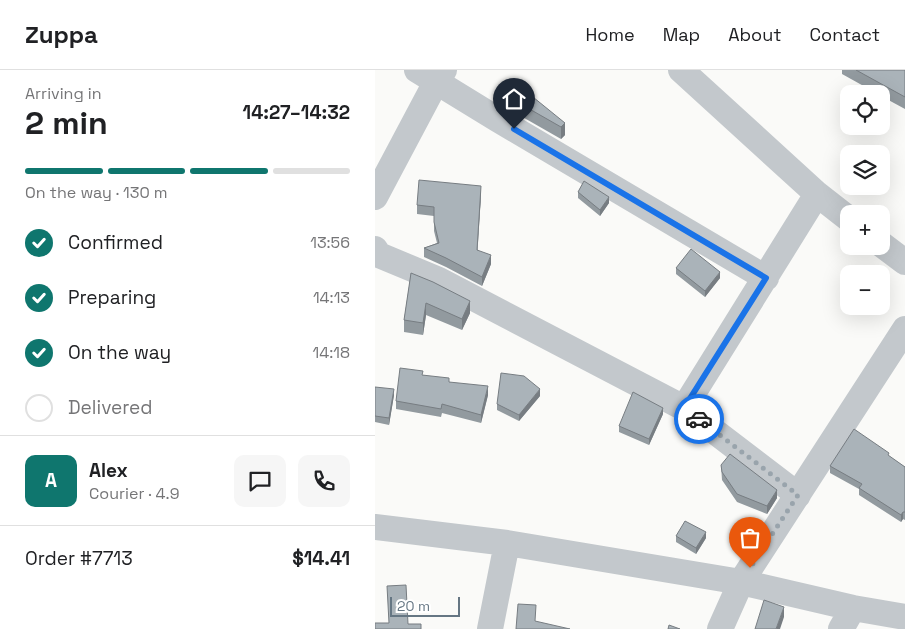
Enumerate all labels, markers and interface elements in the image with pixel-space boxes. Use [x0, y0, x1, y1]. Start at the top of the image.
text: Zuppa [25, 19, 98, 50]
text: Home [586, 23, 635, 46]
text: Map [663, 23, 700, 46]
text: About [728, 23, 782, 46]
text: Contact [810, 23, 880, 46]
pin [493, 78, 535, 129]
text: Arriving in [25, 83, 102, 104]
icon: home [500, 85, 528, 113]
map controls [840, 85, 890, 315]
button: locate [840, 85, 890, 135]
text: 14:27–14:32 [243, 100, 350, 125]
text: 2 min [25, 103, 108, 143]
button: layers [840, 145, 890, 195]
text: On the way · 130 m [25, 182, 168, 203]
button: + [840, 205, 890, 255]
icon: check [25, 229, 53, 257]
text: Confirmed [68, 230, 163, 255]
text: 13:56 [310, 232, 350, 253]
button: − [840, 265, 890, 315]
icon: check [25, 284, 53, 312]
text: Preparing [68, 285, 156, 310]
text: 14:13 [313, 287, 350, 308]
icon: check [25, 339, 53, 367]
text: On the way [68, 340, 171, 365]
text: 14:18 [313, 342, 350, 363]
courier [674, 394, 724, 444]
text: Delivered [68, 395, 153, 420]
icon: car [685, 405, 713, 433]
button: chat [234, 455, 286, 507]
button: phone [298, 455, 350, 507]
text: Alex [89, 458, 128, 483]
text: A [45, 468, 57, 493]
text: Courier · 4.9 [89, 483, 179, 504]
pin [729, 517, 771, 568]
icon: bag [736, 524, 764, 552]
text: Order #7713 [25, 546, 133, 571]
text: $14.41 [292, 546, 350, 571]
scale bar [390, 594, 460, 617]
text: 20 m [397, 597, 430, 615]

